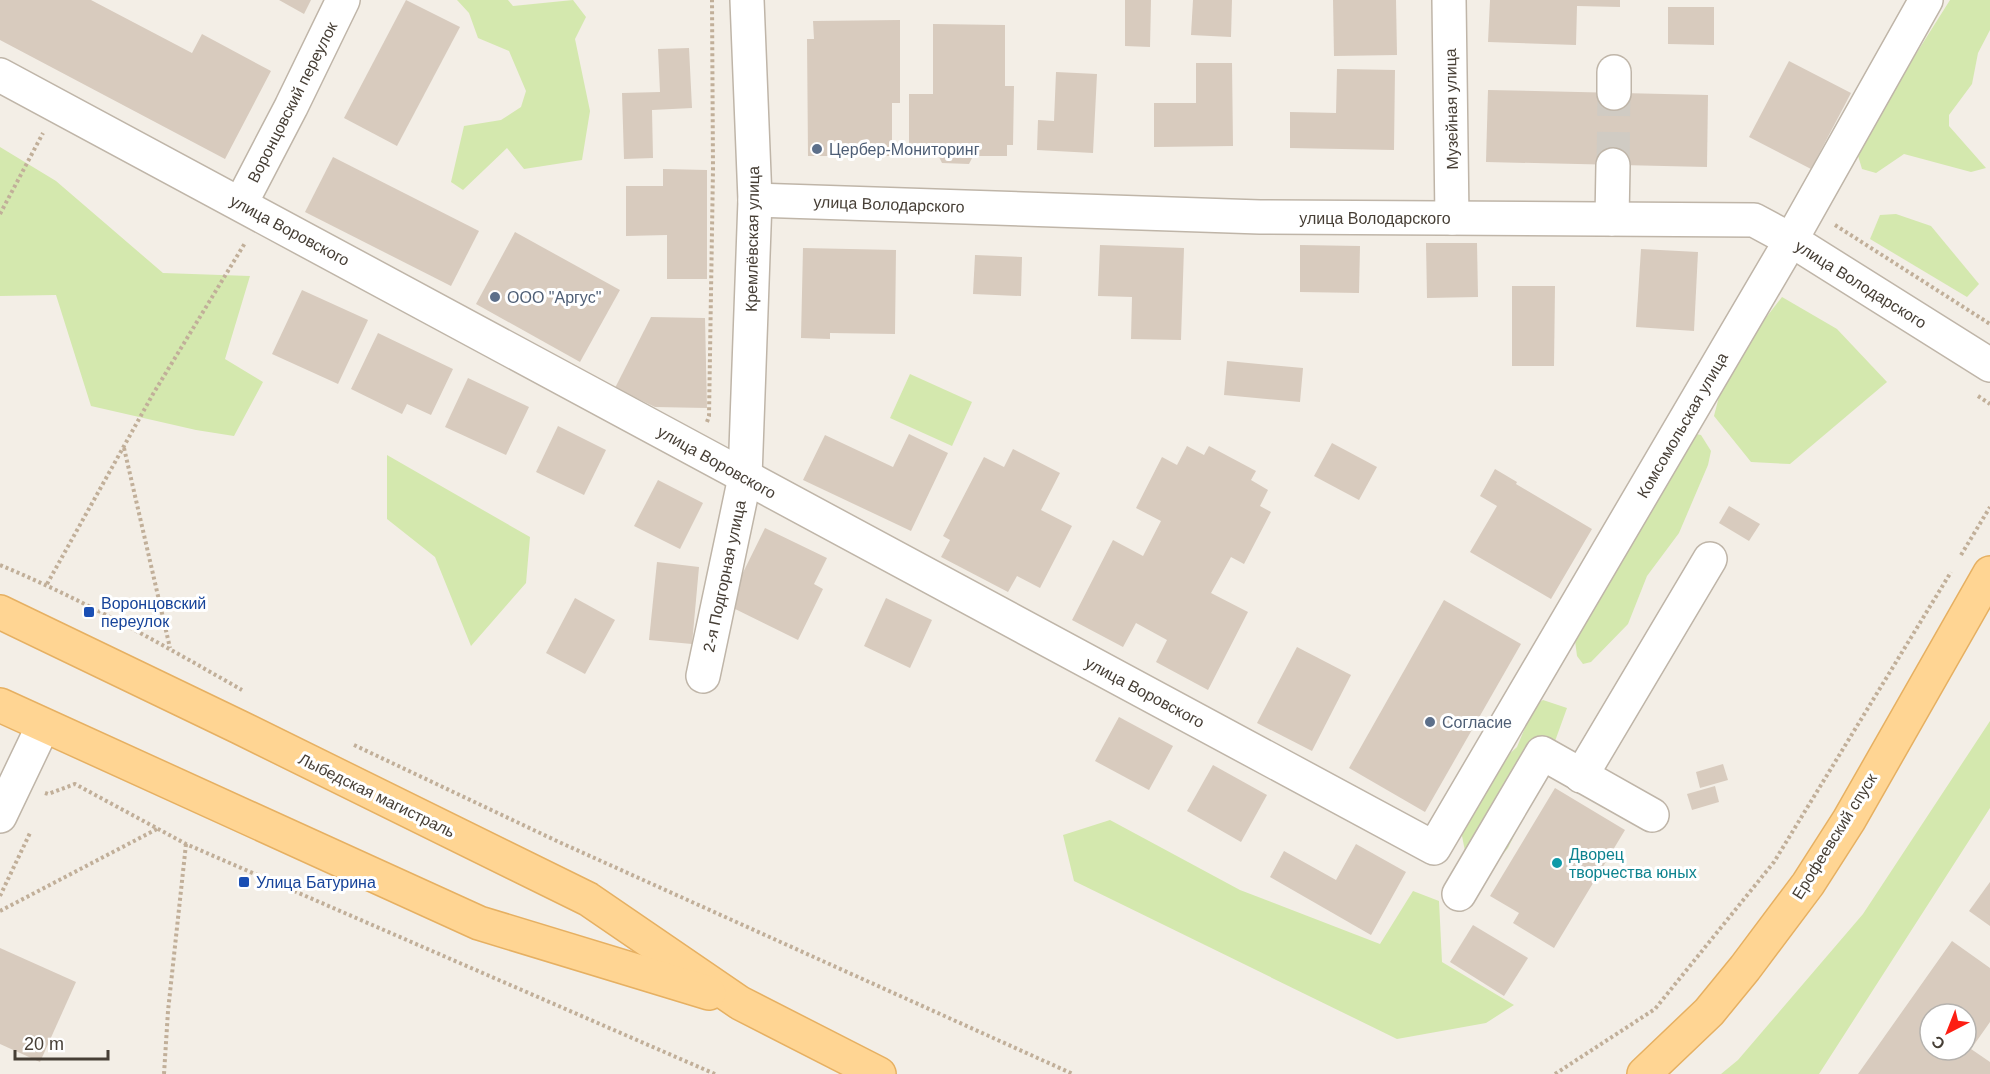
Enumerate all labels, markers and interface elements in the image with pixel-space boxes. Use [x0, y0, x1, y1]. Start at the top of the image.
street label: Воронцовский переулок [244, 18, 341, 185]
street label: Музейная улица [1442, 48, 1461, 170]
place label: Цербер-Мониторинг [829, 141, 980, 158]
marker: Цербер-Мониторинг [810, 142, 824, 156]
street label: Кремлёвская улица [743, 166, 762, 312]
street label: улица Воровского [227, 192, 352, 269]
street label: улица Володарского [813, 193, 965, 216]
street label: улица Володарского [1299, 210, 1451, 227]
street label: улица Володарского [1792, 237, 1929, 332]
place label: ООО "Аргус" [507, 289, 601, 306]
marker: ООО "Аргус" [488, 290, 502, 304]
street label: Комсомольская улица [1634, 350, 1731, 501]
street label: улица Воровского [655, 423, 779, 502]
street label: 2-я Подгорная улица [700, 499, 749, 654]
place label: Воронцовский переулок [101, 595, 206, 630]
marker: Воронцовский переулок [82, 605, 96, 619]
street label: улица Воровского [1082, 654, 1207, 731]
place label: Согласие [1442, 714, 1512, 731]
marker: Согласие [1423, 715, 1437, 729]
street label: Лыбедская магистраль [296, 750, 458, 841]
street label: Ерофеевский спуск [1789, 770, 1880, 902]
place label: Дворец творчества юных [1569, 846, 1697, 881]
marker: Дворец творчества юных [1550, 856, 1564, 870]
place label: Улица Батурина [256, 874, 376, 891]
marker: Улица Батурина [237, 875, 251, 889]
north arrow [1918, 1002, 1978, 1062]
scale bar [15, 1023, 108, 1061]
text: С [1928, 1032, 1948, 1053]
text: 20 m [24, 1034, 64, 1054]

